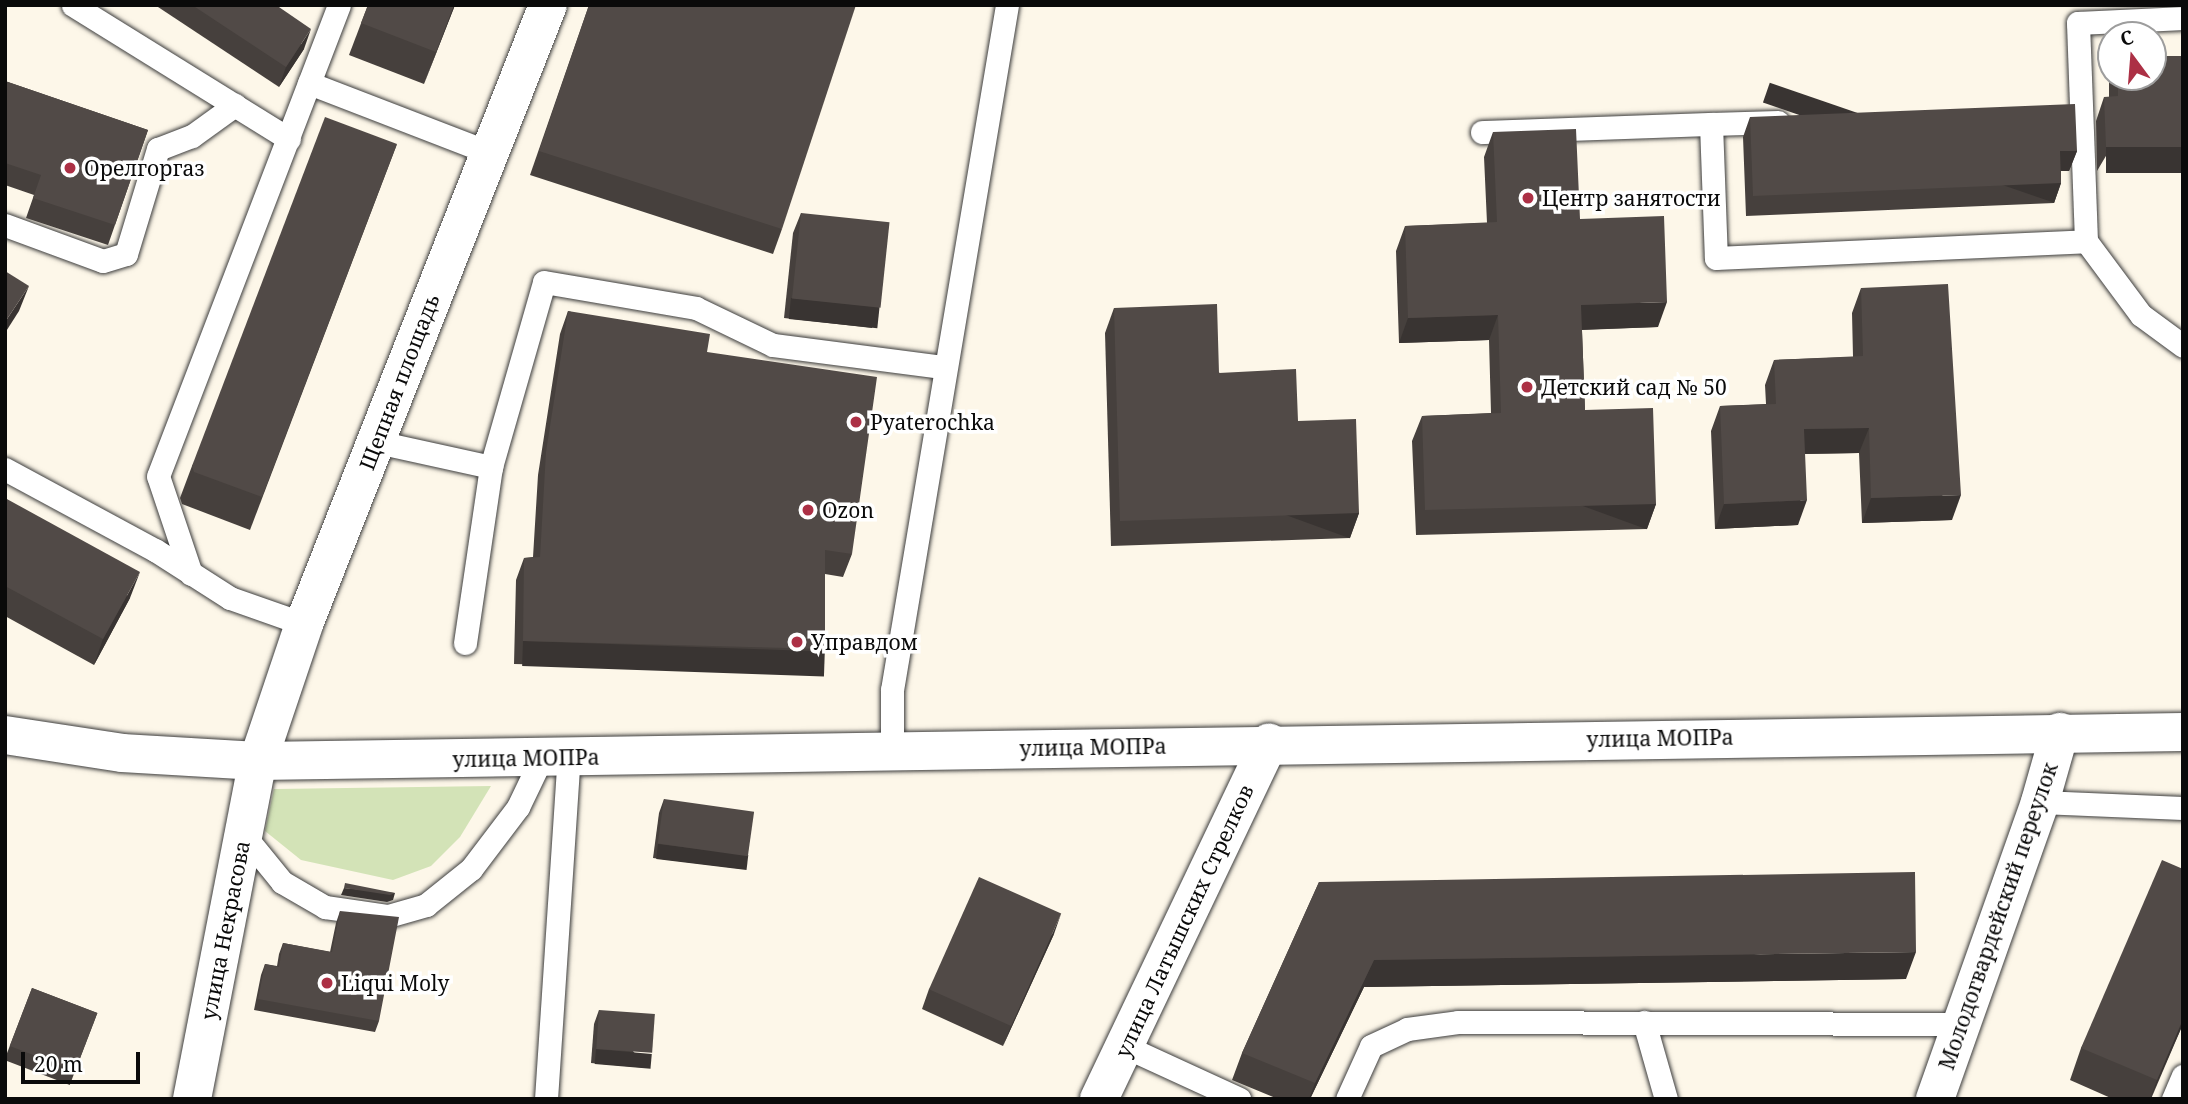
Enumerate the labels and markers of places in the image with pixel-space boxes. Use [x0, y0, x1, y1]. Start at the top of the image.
place label: Орелгоргаз [84, 155, 204, 181]
marker: Орелгоргаз [62, 160, 78, 176]
place label: Центр занятости [1542, 185, 1721, 211]
marker: Центр занятости [1520, 190, 1536, 206]
place label: Детский сад № 50 [1541, 374, 1727, 400]
marker: Детский сад № 50 [1519, 379, 1535, 395]
place label: Pyaterochka [870, 409, 995, 435]
marker: Pyaterochka [848, 414, 864, 430]
place label: Ozon [822, 497, 874, 523]
marker: Ozon [800, 502, 816, 518]
place label: Управдом [811, 629, 918, 655]
marker: Управдом [789, 634, 805, 650]
place label: Liqui Moly [341, 970, 449, 996]
marker: Liqui Moly [319, 975, 335, 991]

